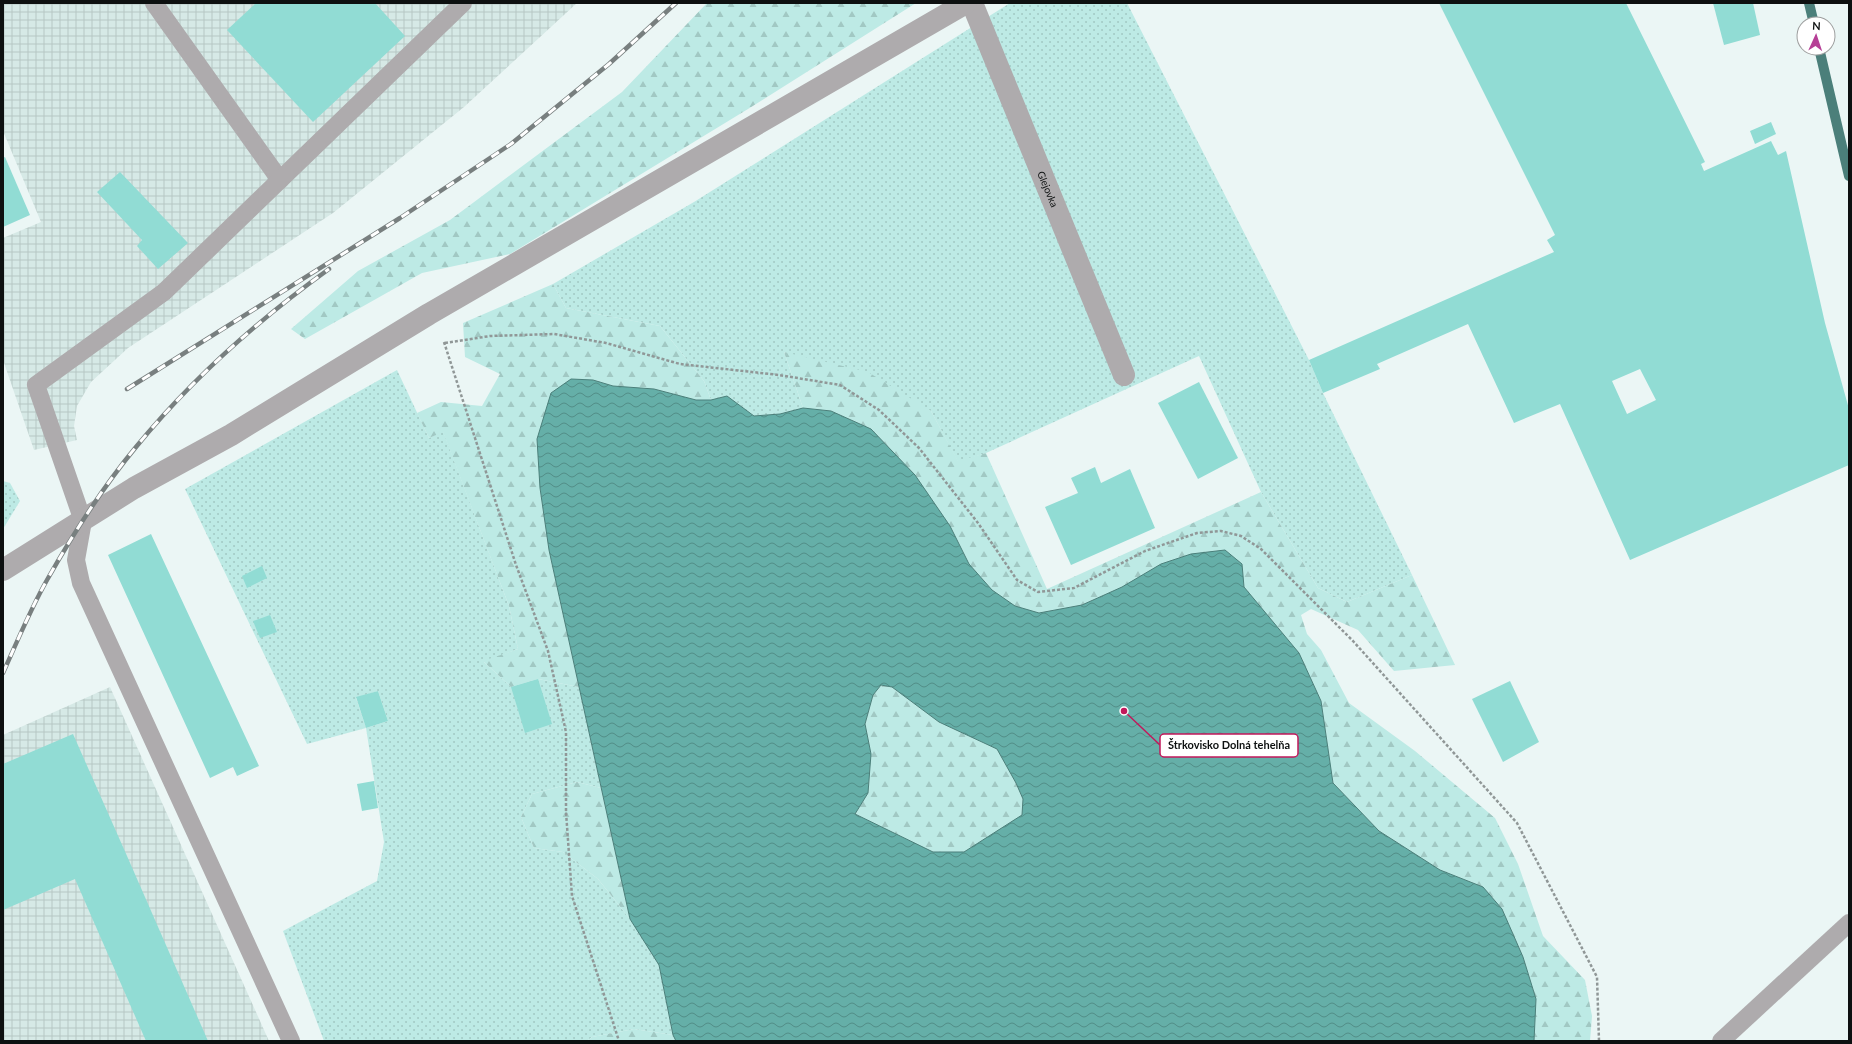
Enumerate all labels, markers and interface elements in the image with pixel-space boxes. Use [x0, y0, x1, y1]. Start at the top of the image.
north arrow [1796, 16, 1836, 56]
text: N [1812, 19, 1821, 32]
street label: Glejovka [1035, 169, 1061, 209]
callout: Štrkovisko Dolná tehelňa [1160, 734, 1298, 757]
text: Štrkovisko Dolná tehelňa [1168, 738, 1290, 751]

